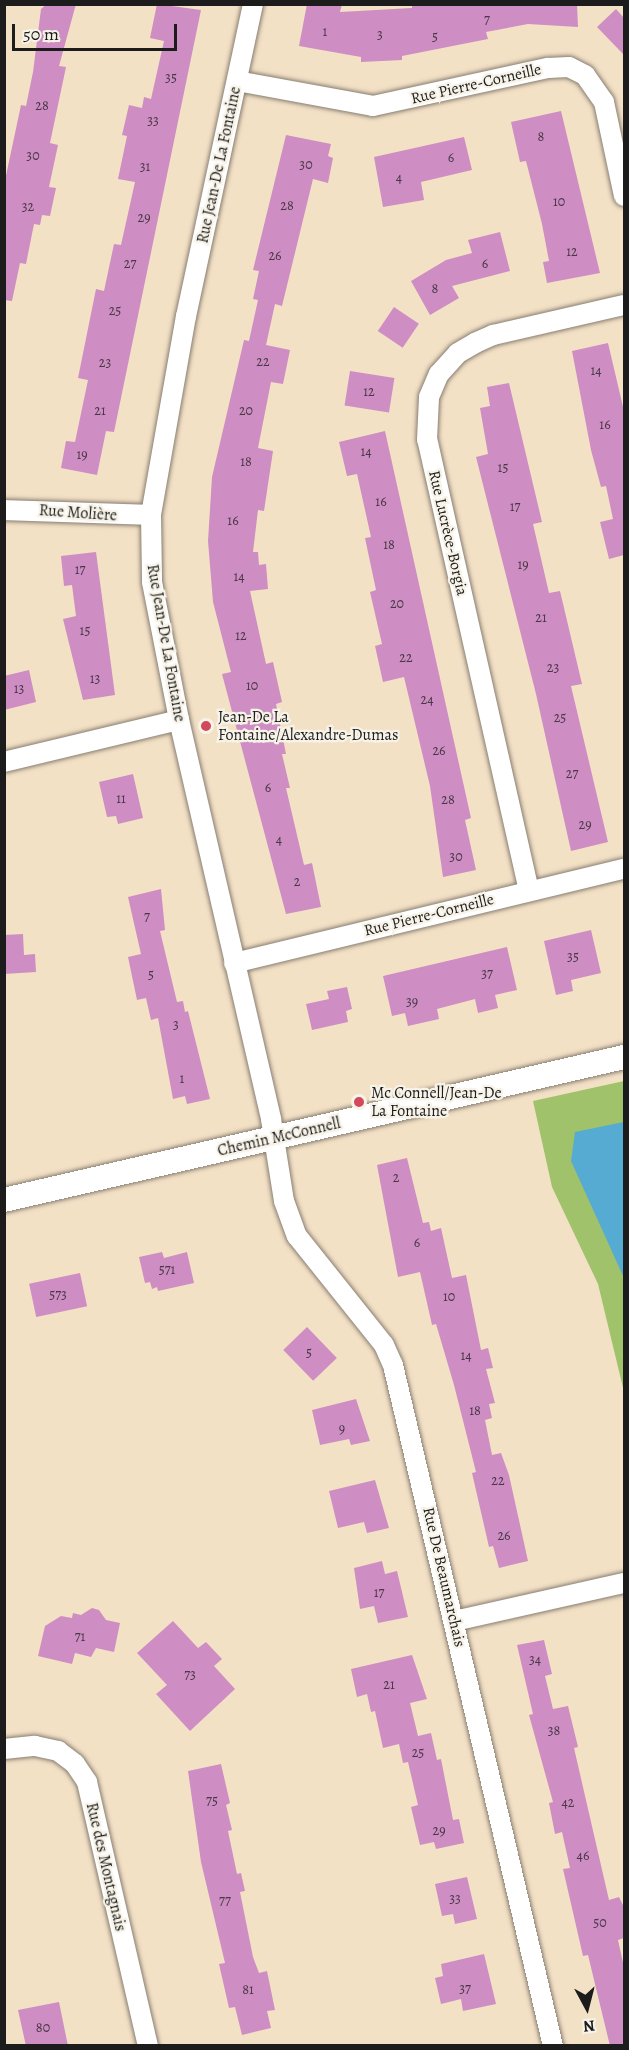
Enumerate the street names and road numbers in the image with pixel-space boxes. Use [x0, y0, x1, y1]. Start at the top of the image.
street label: Rue Pierre-Corneille [409, 60, 543, 108]
street label: Rue Jean-De La Fontaine [193, 85, 245, 245]
street label: Rue Lucrèce-Borgia [424, 469, 472, 597]
street label: Rue Molière [38, 501, 118, 525]
street label: Rue Jean-De La Fontaine [143, 563, 189, 723]
street label: Rue Pierre-Corneille [362, 890, 496, 940]
street label: Chemin McConnell [216, 1114, 342, 1160]
street label: Rue De Beaumarchais [419, 1505, 469, 1649]
street label: Rue des Montagnais [82, 1801, 130, 1933]

